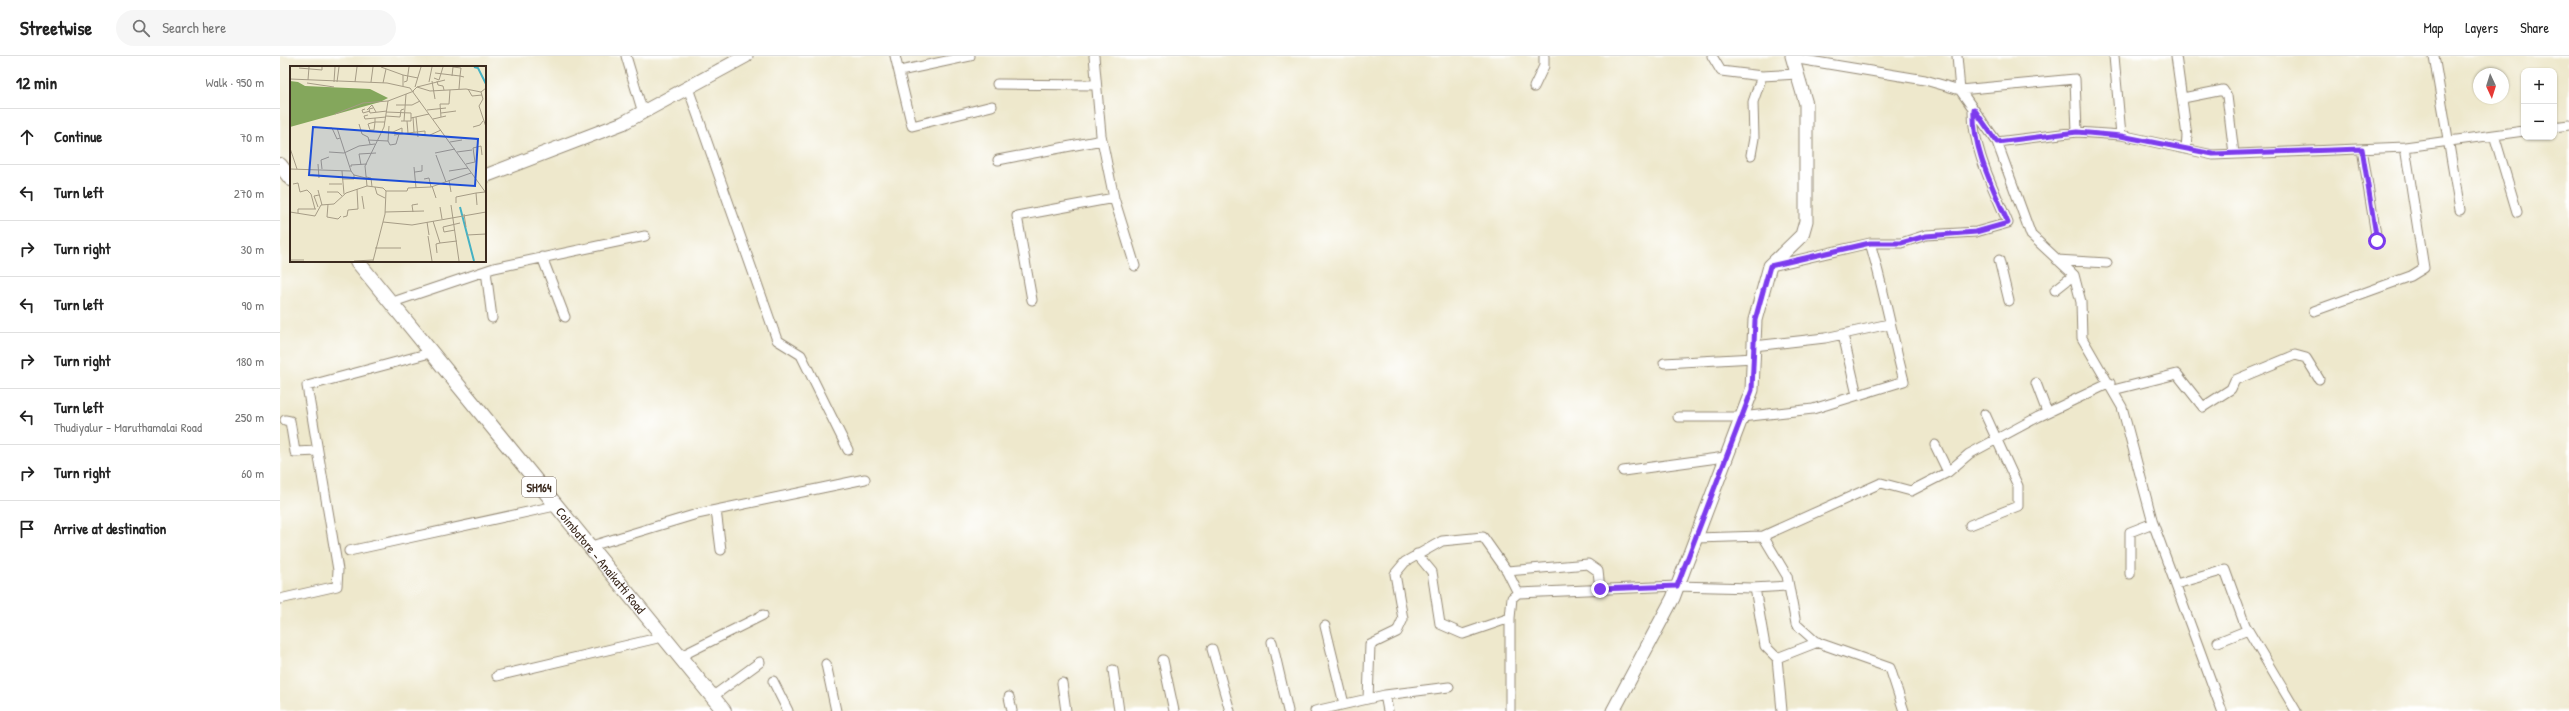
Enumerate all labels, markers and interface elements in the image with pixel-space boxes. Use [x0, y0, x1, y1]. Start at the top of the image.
search box [116, 10, 396, 46]
text: Streetwise [20, 15, 92, 41]
icon: search [130, 17, 152, 39]
text: Search here [162, 17, 226, 38]
text: Map [2423, 18, 2443, 37]
text: Layers [2465, 18, 2498, 37]
text: Share [2520, 18, 2549, 37]
inset map [290, 66, 486, 262]
north arrow [2473, 68, 2509, 104]
map controls [2521, 68, 2557, 140]
button: + [2521, 68, 2557, 104]
text: 12 min [16, 71, 57, 94]
text: Walk · 950 m [206, 73, 264, 91]
button: − [2521, 104, 2557, 140]
icon: ahead [16, 126, 38, 148]
text: Continue [54, 126, 102, 147]
text: 70 m [240, 128, 264, 146]
icon: left [16, 182, 38, 204]
text: Turn left [54, 182, 104, 203]
text: 270 m [234, 184, 264, 202]
route start [2368, 232, 2386, 250]
icon: right [16, 238, 38, 260]
text: Turn right [54, 238, 110, 259]
text: 30 m [241, 240, 264, 258]
icon: left [16, 294, 38, 316]
text: Turn left [54, 294, 104, 315]
text: 90 m [242, 296, 264, 314]
icon: right [16, 350, 38, 372]
text: Turn right [54, 350, 110, 371]
text: 180 m [236, 352, 264, 370]
text: Turn left [54, 397, 104, 418]
icon: left [16, 406, 38, 428]
text: 250 m [235, 408, 264, 426]
text: Thudiyalur - Maruthamalai Road [54, 418, 202, 436]
icon: right [16, 462, 38, 484]
text: Turn right [54, 462, 110, 483]
text: 60 m [241, 464, 264, 482]
road number: SH164 [522, 477, 556, 497]
street label: Coimbatore - Anaikatti Road [552, 503, 650, 617]
icon: arrive [16, 518, 38, 540]
text: Arrive at destination [54, 518, 166, 539]
route end [1591, 580, 1609, 598]

